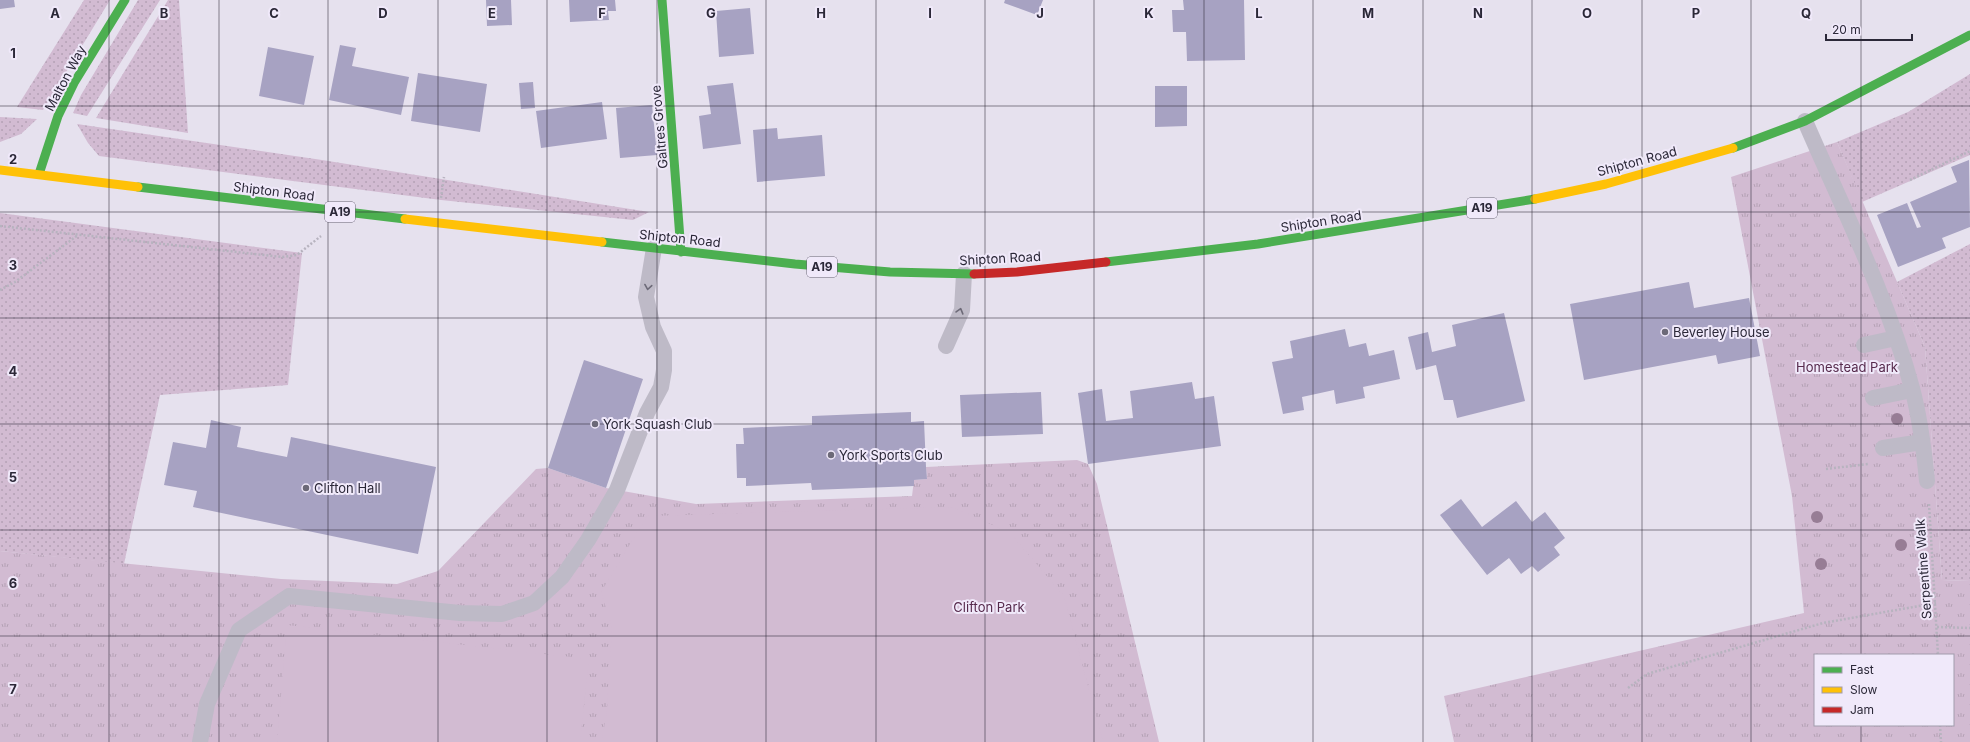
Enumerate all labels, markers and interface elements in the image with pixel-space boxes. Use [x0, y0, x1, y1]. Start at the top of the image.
text: A [50, 5, 60, 21]
text: B [160, 5, 169, 21]
text: C [269, 5, 279, 21]
text: D [378, 5, 388, 21]
text: E [488, 5, 496, 21]
text: F [598, 5, 606, 21]
text: G [706, 5, 716, 21]
text: H [816, 5, 826, 21]
text: I [928, 5, 932, 21]
text: J [1036, 5, 1044, 21]
text: K [1144, 5, 1154, 21]
text: L [1255, 5, 1263, 21]
text: M [1362, 5, 1374, 21]
text: N [1473, 5, 1483, 21]
text: O [1582, 5, 1592, 21]
text: P [1692, 5, 1700, 21]
text: Q [1801, 5, 1811, 21]
scale bar [1826, 16, 1912, 42]
text: 20 m [1832, 22, 1861, 37]
street label: Malton Way [41, 42, 89, 114]
text: 1 [10, 45, 16, 61]
street label: Galtres Grove [647, 85, 671, 169]
street label: Shipton Road [1595, 143, 1679, 179]
text: 2 [9, 151, 17, 167]
street label: Shipton Road [232, 178, 316, 204]
road number: A19 [1467, 198, 1497, 218]
road number: A19 [325, 202, 355, 222]
street label: Shipton Road [1279, 207, 1363, 235]
street label: Shipton Road [639, 226, 721, 250]
street label: Shipton Road [959, 248, 1041, 268]
text: 3 [9, 257, 17, 273]
road number: A19 [807, 257, 837, 277]
one-way arrow [644, 284, 653, 290]
one-way arrow [955, 308, 964, 315]
place label: Beverley House [1673, 324, 1770, 340]
marker: Beverley House [1660, 327, 1670, 337]
park label: Homestead Park [1796, 359, 1898, 375]
text: 4 [9, 363, 18, 379]
place label: York Squash Club [603, 416, 712, 432]
marker: York Squash Club [590, 419, 600, 429]
place label: York Sports Club [839, 447, 943, 463]
marker: York Sports Club [826, 450, 836, 460]
text: 5 [9, 469, 17, 485]
place label: Clifton Hall [314, 480, 381, 496]
marker: Clifton Hall [301, 483, 311, 493]
street label: Serpentine Walk [1912, 518, 1934, 620]
text: 6 [9, 575, 17, 591]
park label: Clifton Park [953, 599, 1025, 615]
legend [1814, 654, 1954, 726]
text: Fast [1850, 662, 1874, 677]
text: 7 [9, 681, 17, 697]
text: Slow [1850, 682, 1878, 697]
text: Jam [1850, 702, 1874, 717]

